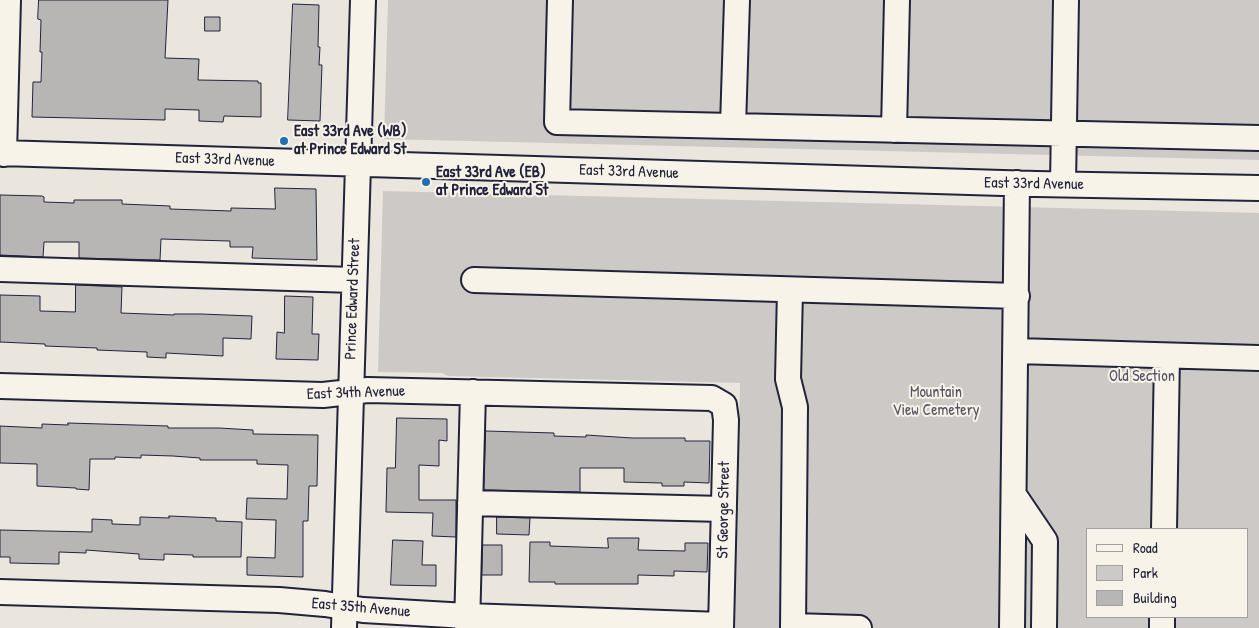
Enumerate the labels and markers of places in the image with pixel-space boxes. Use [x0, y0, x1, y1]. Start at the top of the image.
place label: East 33rd Ave (WB) at Prince Edward St [294, 122, 406, 160]
marker: East 33rd Ave (WB) at Prince Edward St [278, 135, 290, 147]
place label: East 33rd Ave (EB) at Prince Edward St [436, 163, 548, 201]
marker: East 33rd Ave (EB) at Prince Edward St [420, 176, 432, 188]

